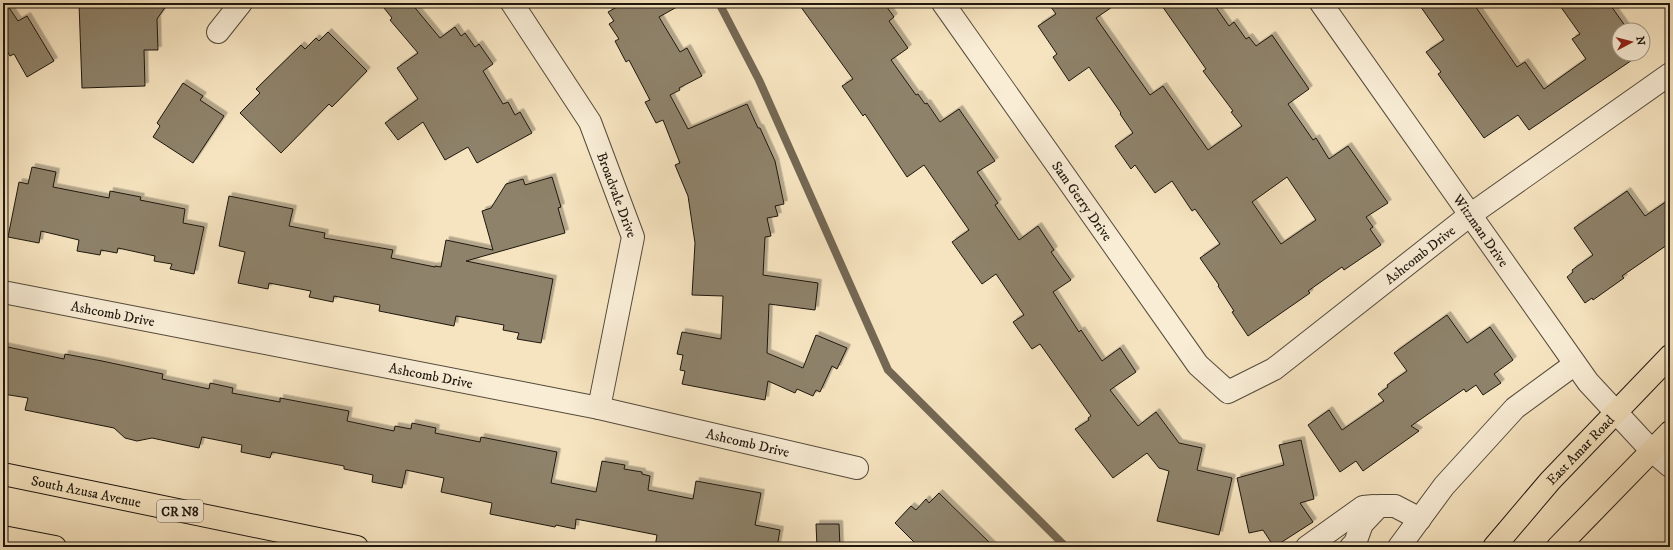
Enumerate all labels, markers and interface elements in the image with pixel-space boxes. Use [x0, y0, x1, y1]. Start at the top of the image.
north arrow [1611, 22, 1651, 62]
text: N [1632, 36, 1647, 46]
street label: Broadvale Drive [592, 150, 641, 241]
street label: Sam Gerry Drive [1047, 158, 1116, 245]
street label: Witzman Drive [1448, 190, 1512, 271]
street label: Ashcomb Drive [1381, 222, 1460, 289]
street label: Ashcomb Drive [69, 297, 156, 331]
street label: Ashcomb Drive [387, 359, 474, 393]
street label: East Amar Road [1543, 411, 1619, 489]
street label: Ashcomb Drive [704, 425, 791, 462]
street label: South Azusa Avenue [30, 472, 143, 512]
road number: CR N8 [157, 500, 203, 522]

